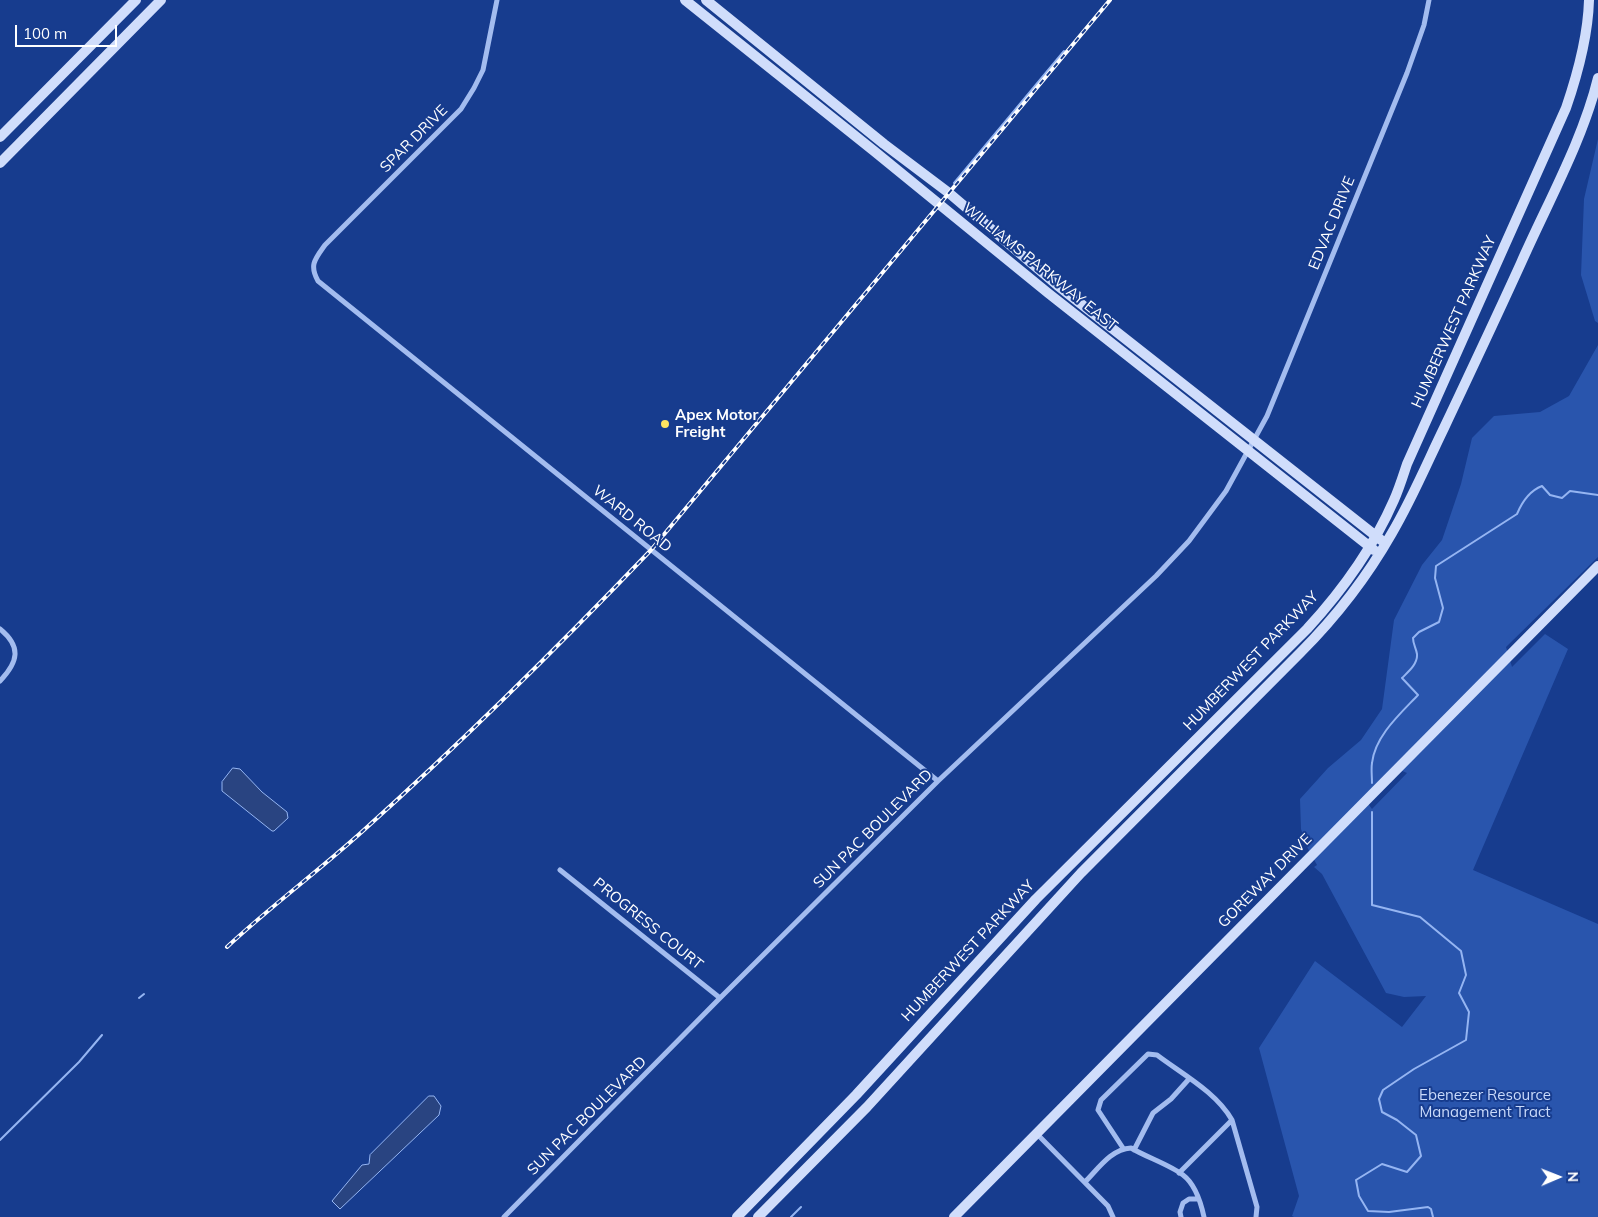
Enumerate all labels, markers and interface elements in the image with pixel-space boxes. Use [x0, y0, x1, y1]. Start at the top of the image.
scale bar [18, 15, 120, 47]
text: 100 m [23, 24, 67, 43]
street label: SPAR DRIVE [376, 101, 452, 177]
street label: EDVAC DRIVE [1305, 174, 1359, 272]
street label: WILLIAMS PARKWAY EAST [959, 199, 1121, 335]
street label: HUMBERWEST PARKWAY [1408, 233, 1500, 411]
place label: Apex Motor Freight [675, 406, 758, 441]
marker: Apex Motor Freight [659, 418, 671, 430]
street label: WARD ROAD [589, 482, 675, 556]
street label: HUMBERWEST PARKWAY [1180, 588, 1322, 734]
street label: SUN PAC BOULEVARD [810, 766, 936, 892]
street label: GOREWAY DRIVE [1214, 830, 1316, 932]
street label: PROGRESS COURT [590, 874, 706, 974]
street label: HUMBERWEST PARKWAY [898, 877, 1038, 1025]
street label: SUN PAC BOULEVARD [524, 1053, 650, 1179]
park label: Ebenezer Resource Management Tract [1419, 1086, 1551, 1121]
north arrow [1533, 1152, 1583, 1202]
text: N [1564, 1171, 1582, 1182]

